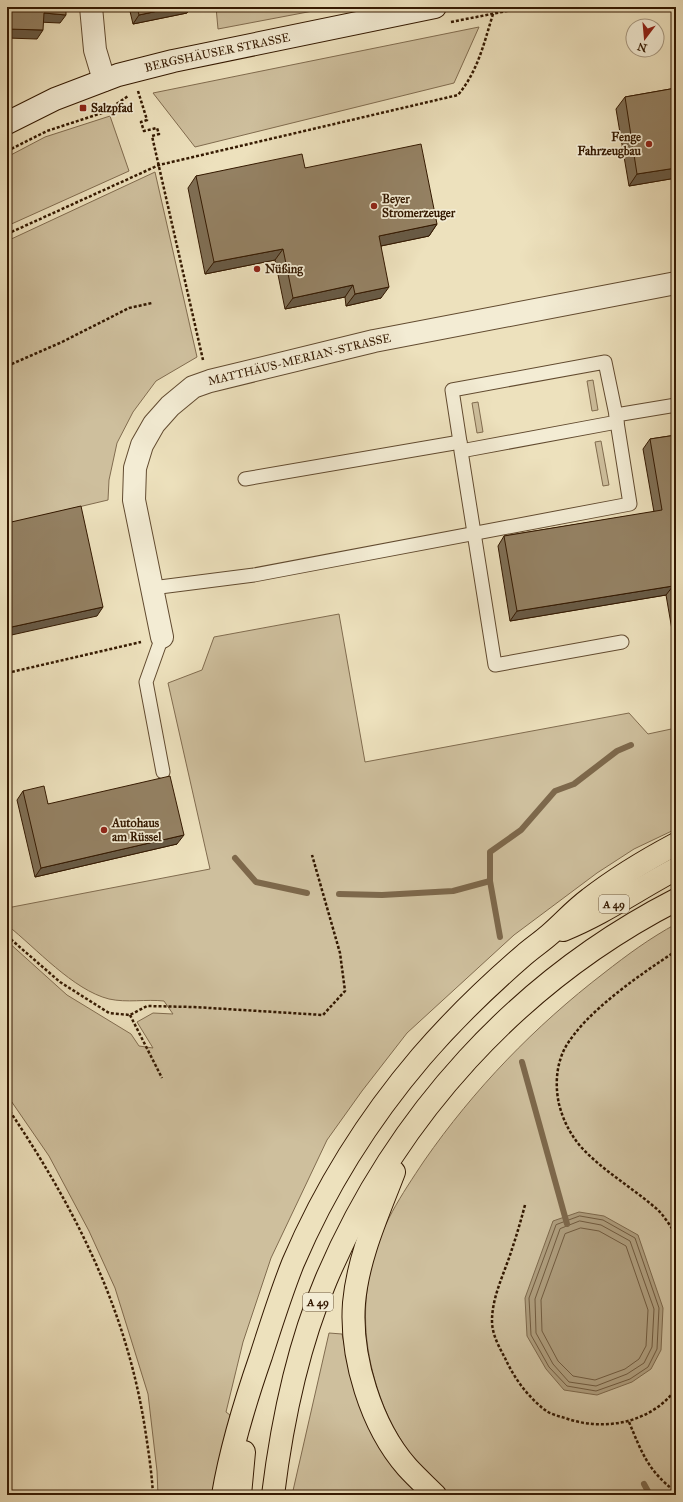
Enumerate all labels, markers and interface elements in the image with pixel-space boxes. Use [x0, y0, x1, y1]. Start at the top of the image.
north arrow [625, 18, 665, 58]
street label: BERGSHÄUSER STRASSE [143, 30, 292, 75]
text: N [635, 39, 649, 55]
place label: Salzpfad [91, 101, 134, 116]
marker: Salzpfad [78, 103, 88, 113]
place label: Fenge Fahrzeugbau [577, 130, 642, 159]
marker: Fenge Fahrzeugbau [644, 139, 654, 149]
place label: Beyer Stromerzeuger [382, 192, 456, 221]
marker: Beyer Stromerzeuger [369, 201, 379, 211]
place label: Nüßing [265, 262, 303, 277]
marker: Nüßing [252, 264, 262, 274]
street label: MATTHÄUS-MERIAN-STRASSE [206, 331, 393, 388]
place label: Autohaus am Rüssel [111, 816, 162, 844]
marker: Autohaus am Rüssel [99, 825, 109, 835]
road number: A 49 [599, 895, 629, 913]
road number: A 49 [303, 1293, 333, 1311]

